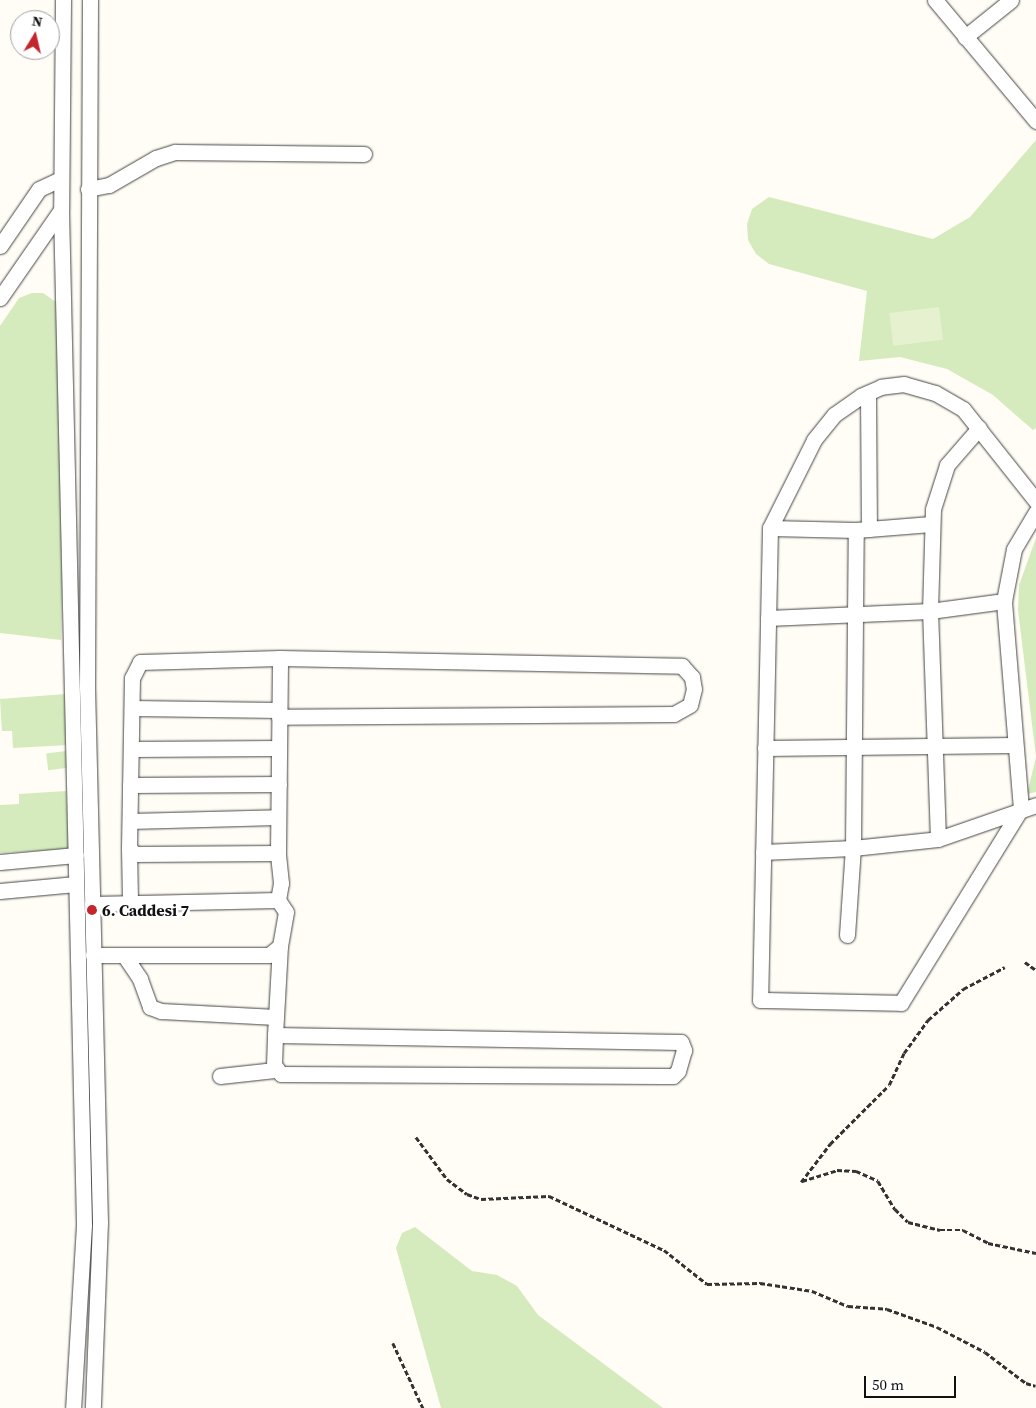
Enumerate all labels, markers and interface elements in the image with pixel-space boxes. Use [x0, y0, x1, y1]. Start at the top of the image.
north arrow [10, 10, 60, 60]
text: N [31, 10, 44, 32]
place label: 6. Caddesi 7 [102, 900, 189, 920]
marker: 6. Caddesi 7 [86, 904, 98, 916]
scale bar [866, 1366, 958, 1398]
text: 50 m [872, 1374, 904, 1395]

